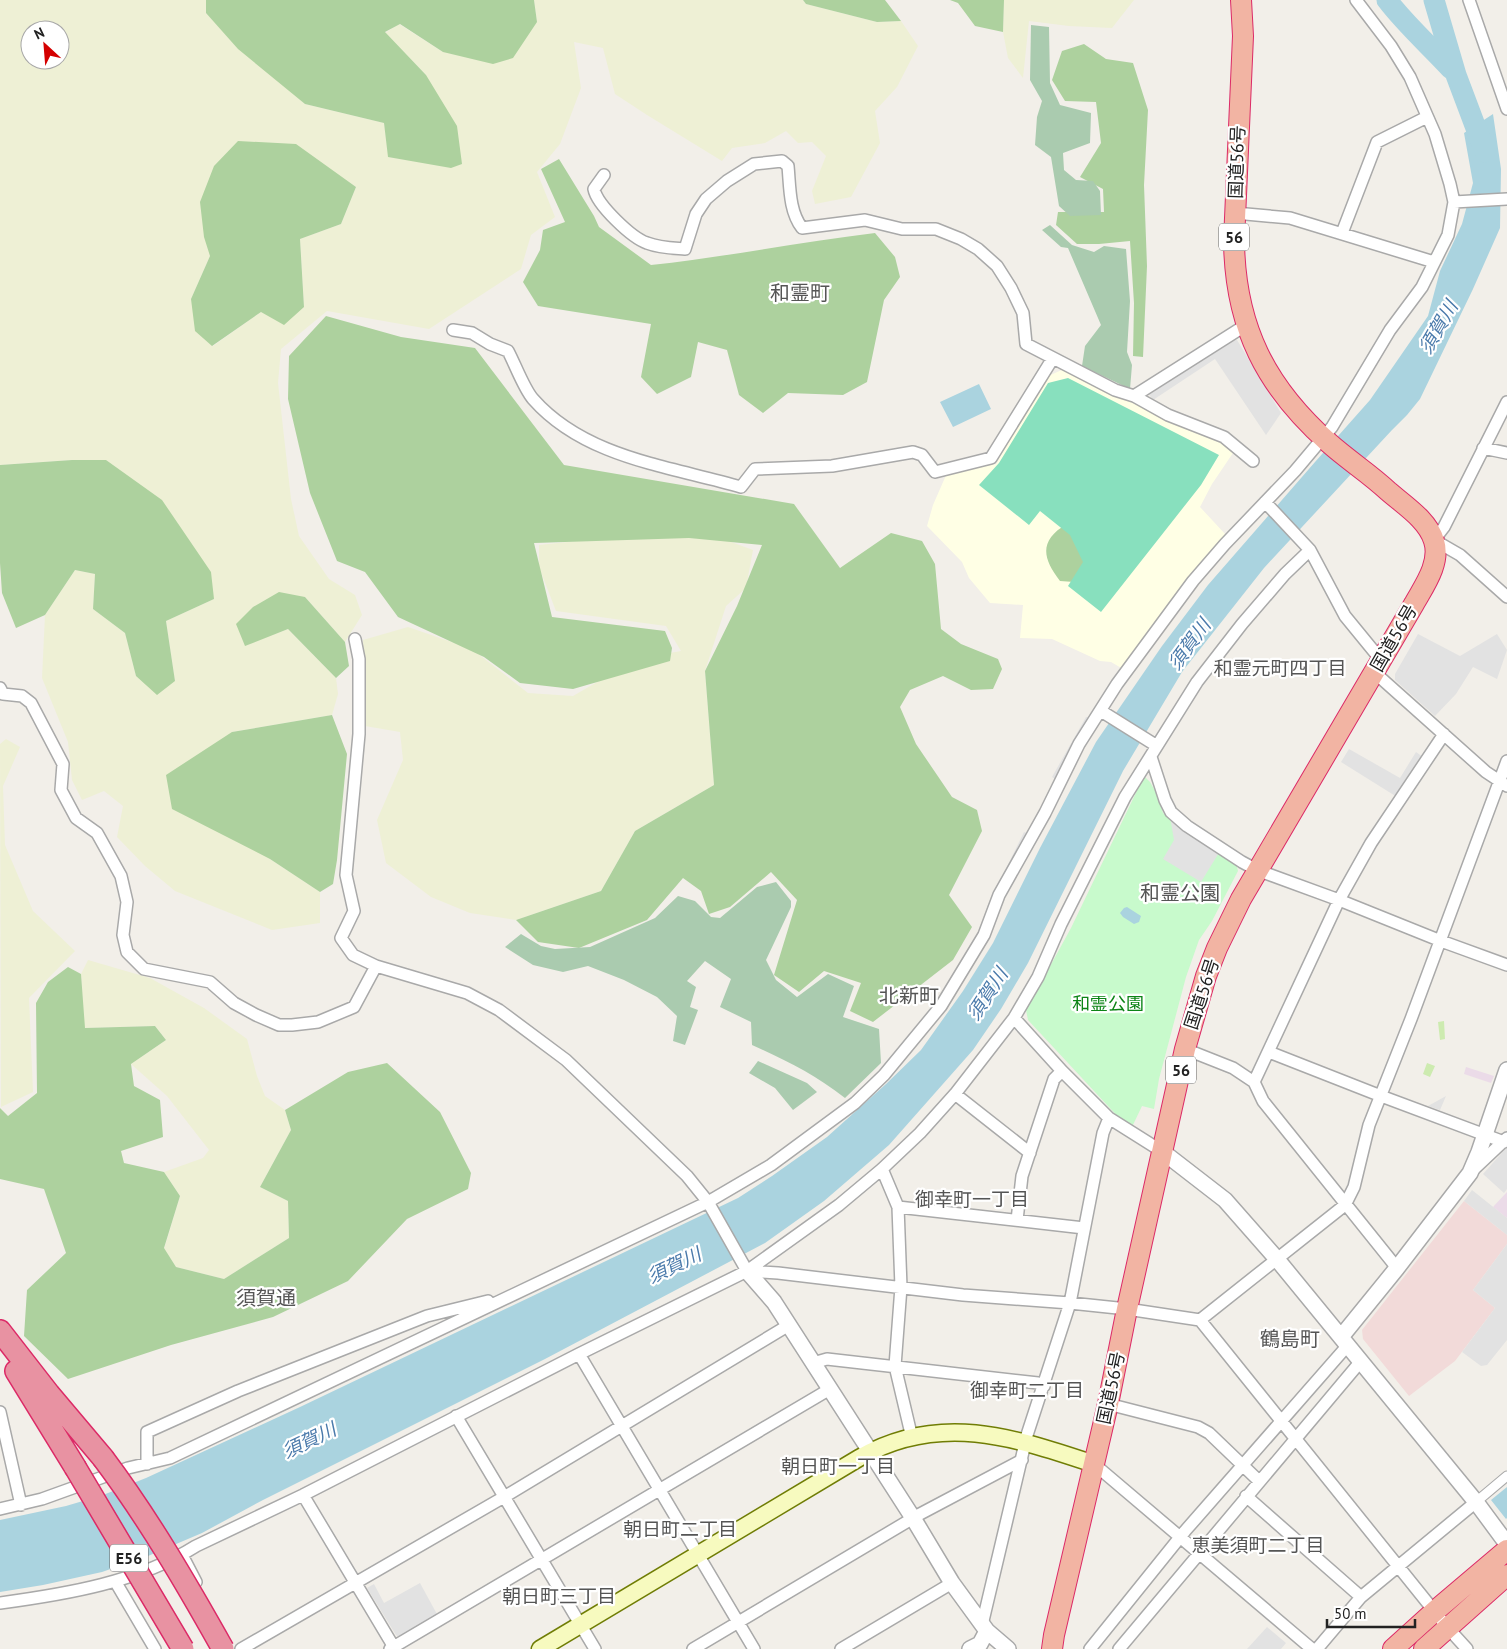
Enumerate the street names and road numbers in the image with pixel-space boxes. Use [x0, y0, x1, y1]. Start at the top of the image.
street label: 国道56号 [1224, 125, 1249, 199]
road number: 56 [1219, 223, 1249, 250]
street label: 国道56号 [1365, 600, 1422, 675]
street label: 国道56号 [1179, 955, 1224, 1032]
road number: 56 [1166, 1056, 1196, 1084]
street label: 国道56号 [1092, 1349, 1129, 1426]
road number: E56 [110, 1545, 148, 1572]

